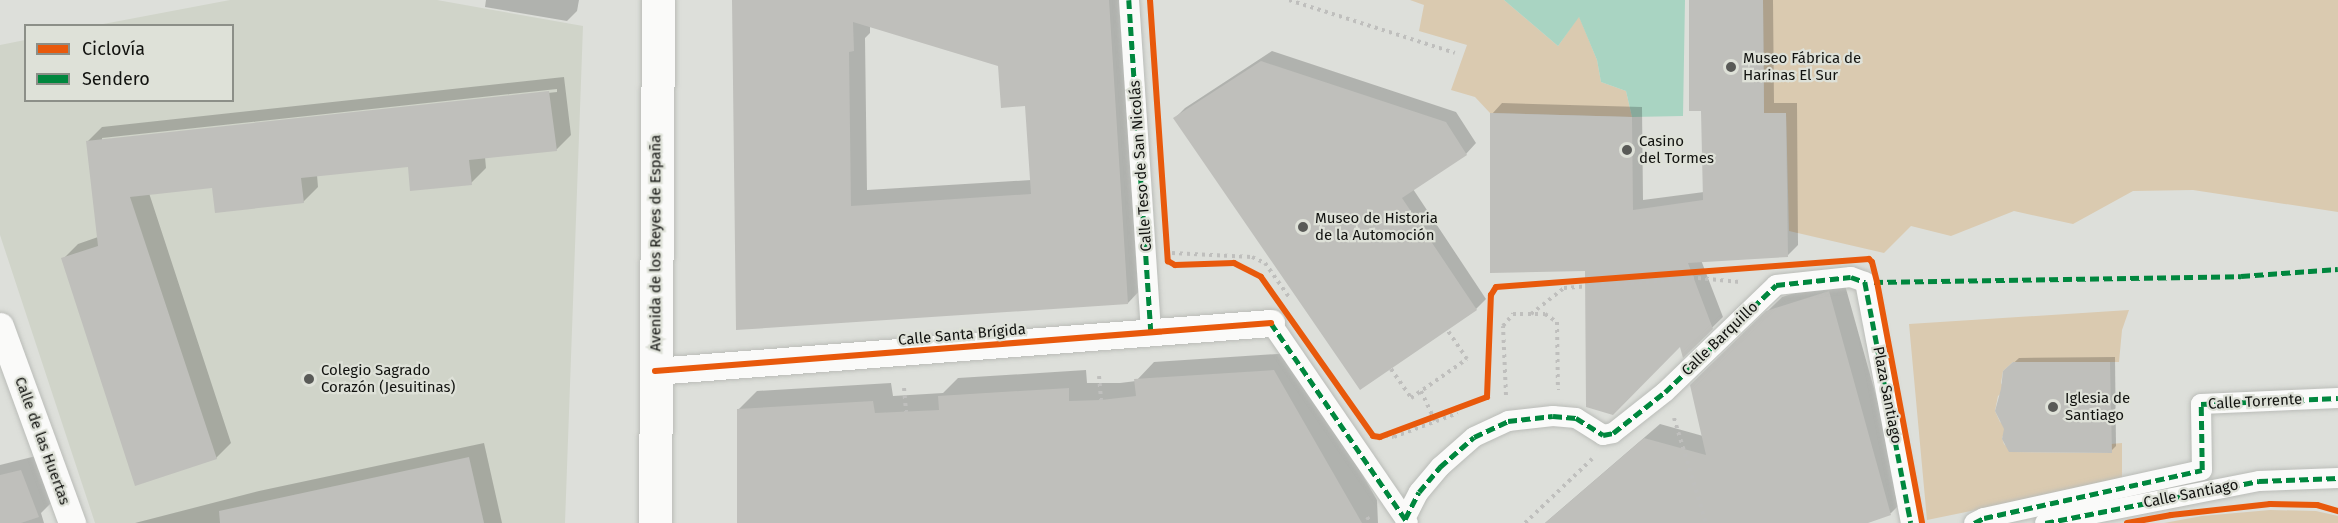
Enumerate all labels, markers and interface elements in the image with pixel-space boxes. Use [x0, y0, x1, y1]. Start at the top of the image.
legend [24, 24, 234, 102]
text: Ciclovía [82, 38, 145, 60]
place label: Museo Fábrica de Harinas El Sur [1743, 49, 1861, 84]
marker: Museo Fábrica de Harinas El Sur [1724, 60, 1738, 74]
text: Sendero [82, 68, 150, 90]
street label: Calle Teso de San Nicolás [1126, 80, 1156, 252]
place label: Casino del Tormes [1639, 132, 1714, 167]
street label: Avenida de los Reyes de España [647, 135, 665, 351]
marker: Casino del Tormes [1620, 143, 1634, 157]
place label: Museo de Historia de la Automoción [1315, 209, 1438, 244]
marker: Museo de Historia de la Automoción [1296, 220, 1310, 234]
street label: Calle Barquillo [1678, 298, 1762, 380]
street label: Calle Santa Brígida [897, 320, 1027, 350]
street label: Plaza Santiago [1869, 345, 1905, 445]
place label: Colegio Sagrado Corazón (Jesuitinas) [321, 361, 455, 396]
marker: Colegio Sagrado Corazón (Jesuitinas) [302, 372, 316, 386]
street label: Calle de las Huertas [10, 375, 74, 507]
place label: Iglesia de Santiago [2065, 389, 2130, 424]
street label: Calle Torrente [2207, 391, 2303, 413]
marker: Iglesia de Santiago [2046, 400, 2060, 414]
street label: Calle Santiago [2142, 476, 2240, 512]

